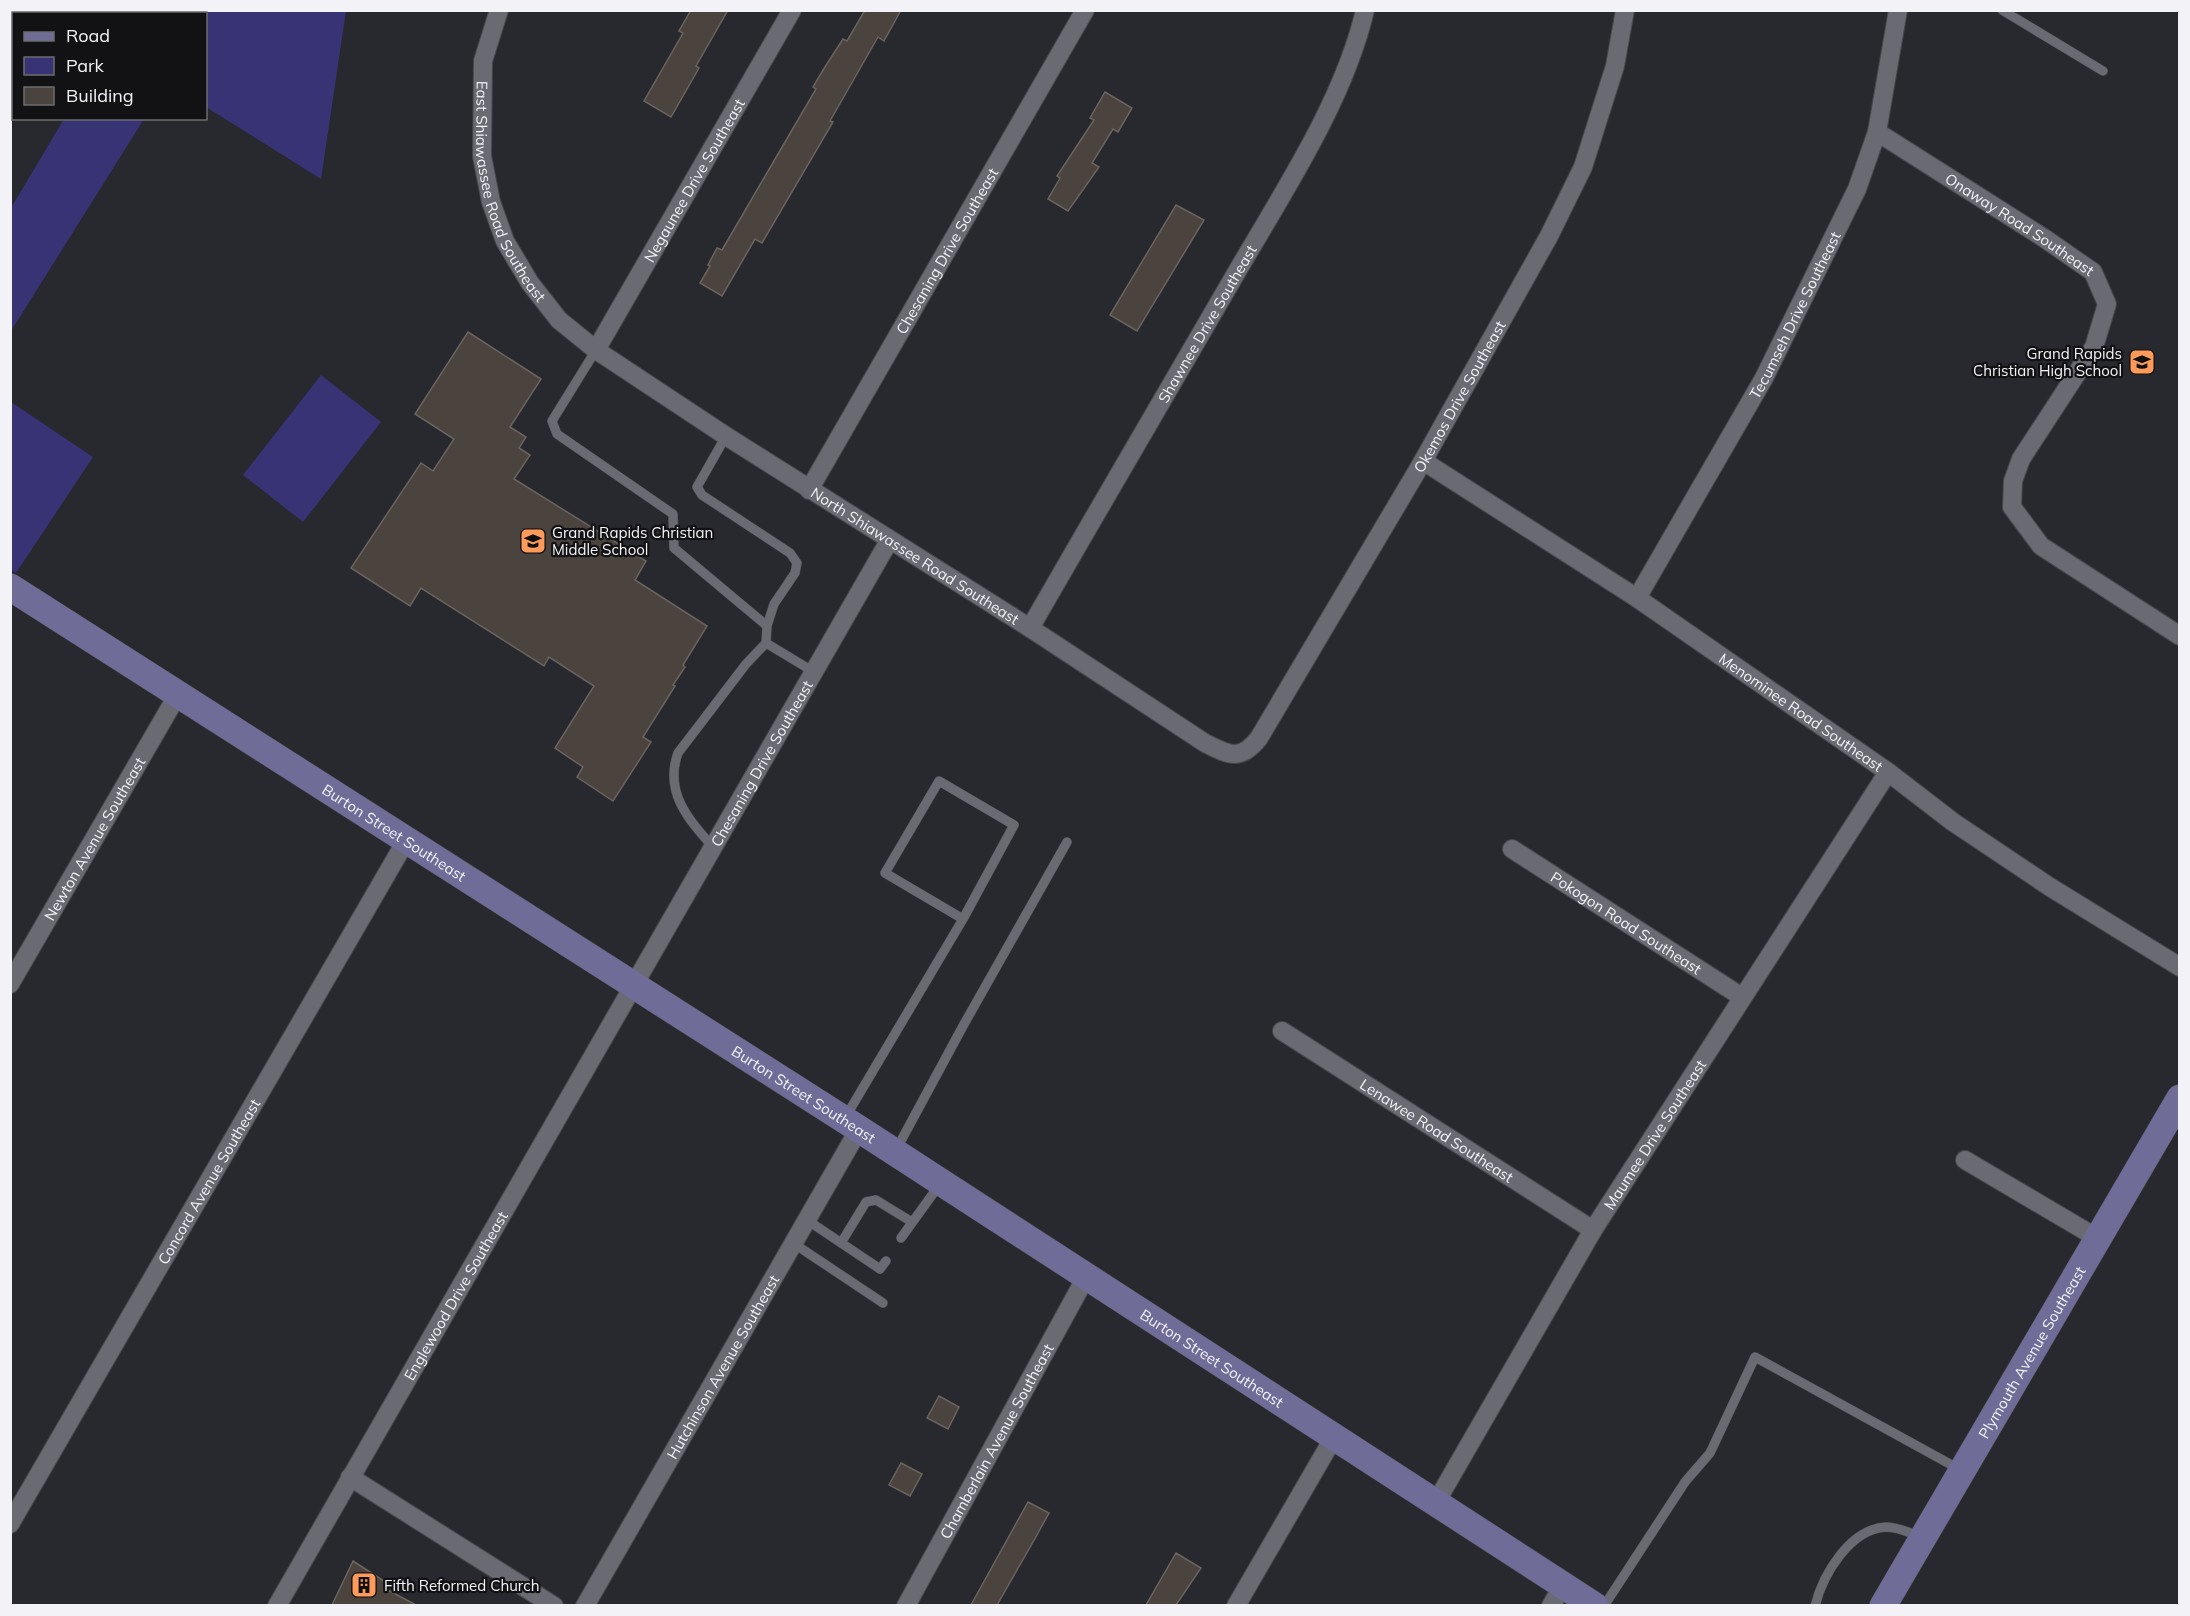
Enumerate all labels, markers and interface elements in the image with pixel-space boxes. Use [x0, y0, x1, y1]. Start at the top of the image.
legend [12, 12, 207, 120]
text: Road [66, 24, 110, 47]
text: Park [66, 54, 105, 77]
street label: East Shiawassee Road Southeast [472, 81, 550, 305]
text: Building [66, 84, 134, 107]
street label: Negaunee Drive Southeast [639, 95, 749, 265]
street label: Chesaning Drive Southeast [891, 164, 1002, 337]
street label: Onaway Road Southeast [1942, 168, 2098, 280]
street label: Tecumseh Drive Southeast [1745, 228, 1844, 402]
street label: Shawnee Drive Southeast [1153, 241, 1260, 406]
street label: Okemos Drive Southeast [1409, 317, 1509, 476]
place label: Grand Rapids Christian High School [1973, 344, 2122, 380]
school or university icon: Grand Rapids Christian High School [2127, 347, 2157, 377]
street label: North Shiawassee Road Southeast [808, 483, 1023, 628]
place label: Grand Rapids Christian Middle School [552, 523, 713, 559]
school or university icon: Grand Rapids Christian Middle School [518, 526, 548, 556]
street label: Menominee Road Southeast [1716, 648, 1887, 775]
street label: Chesaning Drive Southeast [706, 677, 816, 850]
street label: Newton Avenue Southeast [39, 754, 149, 924]
street label: Burton Street Southeast [319, 779, 470, 885]
street label: Pokogon Road Southeast [1547, 867, 1705, 978]
street label: Burton Street Southeast [728, 1041, 880, 1147]
street label: Maumee Drive Southeast [1599, 1056, 1710, 1213]
street label: Lenawee Road Southeast [1357, 1074, 1517, 1186]
street label: Concord Avenue Southeast [153, 1095, 264, 1267]
street label: Englewood Drive Southeast [399, 1208, 511, 1384]
street label: Plymouth Avenue Southeast [1974, 1263, 2089, 1442]
street label: Hutchinson Avenue Southeast [662, 1271, 783, 1462]
street label: Burton Street Southeast [1137, 1304, 1287, 1411]
street label: Chamberlain Avenue Southeast [935, 1340, 1057, 1542]
building icon: Fifth Reformed Church [349, 1570, 379, 1600]
place label: Fifth Reformed Church [384, 1576, 539, 1595]

